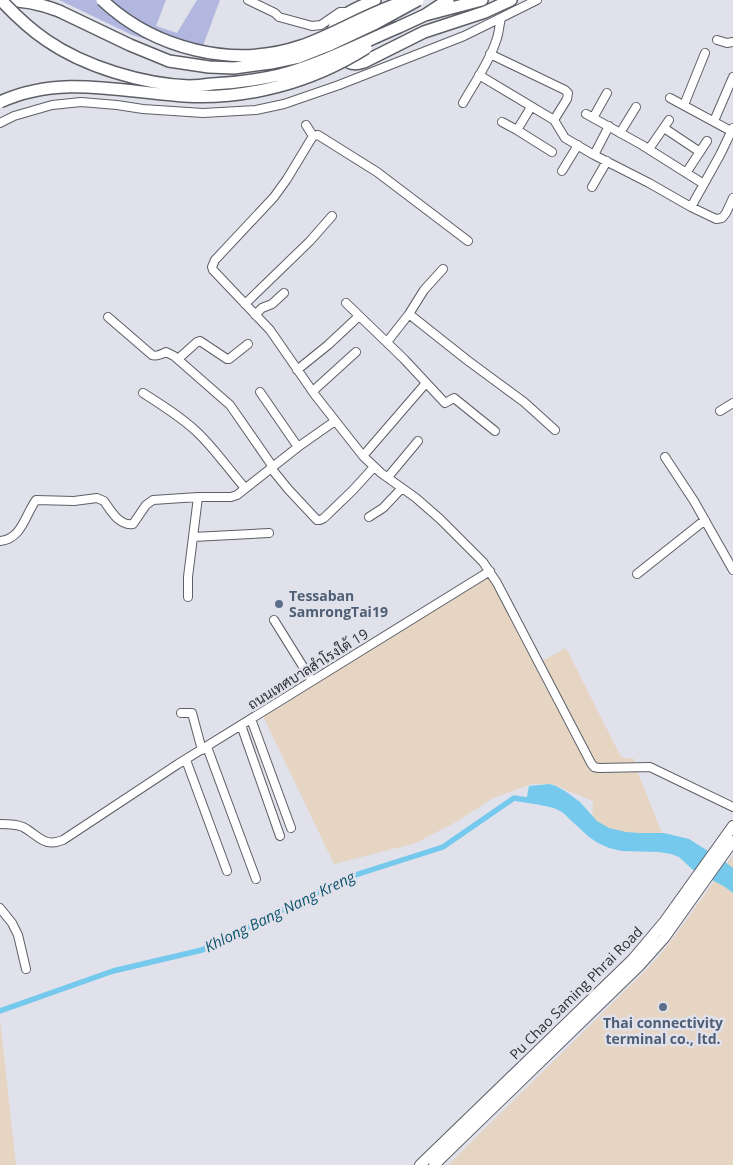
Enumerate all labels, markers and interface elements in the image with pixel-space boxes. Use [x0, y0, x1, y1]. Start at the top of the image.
place label: Tessaban SamrongTai19 [289, 586, 388, 621]
marker: Tessaban SamrongTai19 [273, 598, 285, 610]
street label: ถนนเทศบาลสำโรงใต้ 19 [244, 624, 372, 713]
water label: Khlong Bang Nang Kreng [201, 865, 359, 956]
street label: Pu Chao Saming Phrai Road [505, 922, 646, 1063]
marker: Thai connectivity terminal co., ltd. [657, 1001, 669, 1013]
place label: Thai connectivity terminal co., ltd. [603, 1013, 723, 1048]

